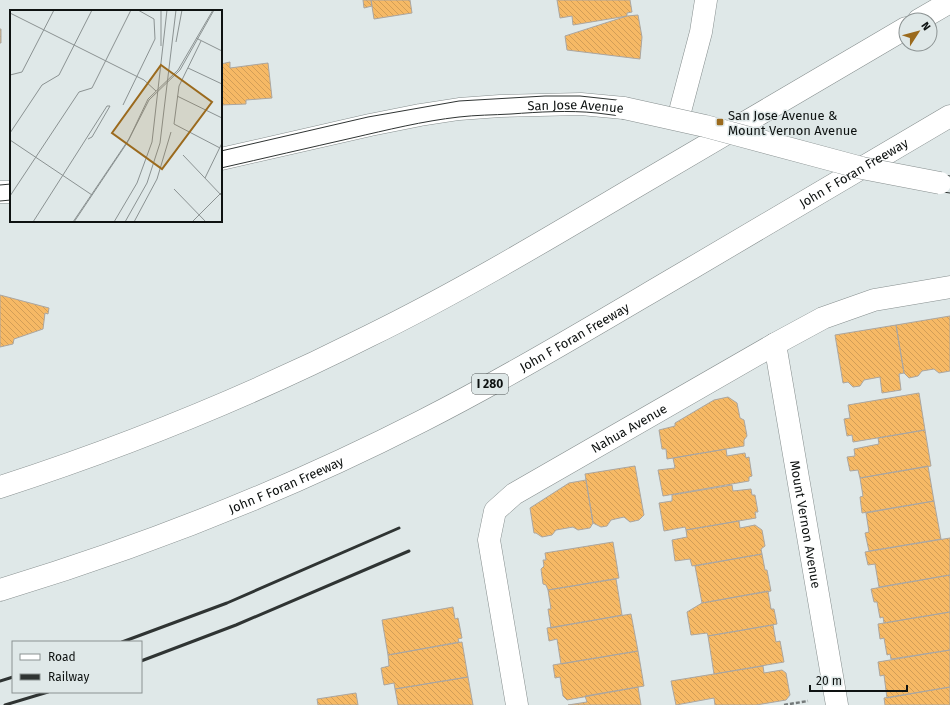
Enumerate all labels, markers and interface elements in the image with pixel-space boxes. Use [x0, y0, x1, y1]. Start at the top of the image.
inset map [10, 10, 222, 222]
north arrow [898, 12, 938, 52]
text: N [918, 20, 933, 33]
street label: San Jose Avenue [527, 97, 624, 116]
place label: San Jose Avenue & Mount Vernon Avenue [728, 108, 857, 138]
marker: San Jose Avenue & Mount Vernon Avenue [715, 117, 725, 127]
street label: John F Foran Freeway [797, 135, 911, 211]
street label: John F Foran Freeway [517, 299, 632, 375]
road number: I 280 [472, 374, 508, 394]
street label: Nahua Avenue [589, 401, 670, 456]
street label: John F Foran Freeway [227, 453, 346, 516]
street label: Mount Vernon Avenue [787, 459, 824, 590]
legend [12, 641, 142, 693]
text: Road [48, 650, 76, 664]
scale bar [810, 667, 907, 693]
text: Railway [48, 670, 89, 684]
text: 20 m [816, 674, 842, 688]

